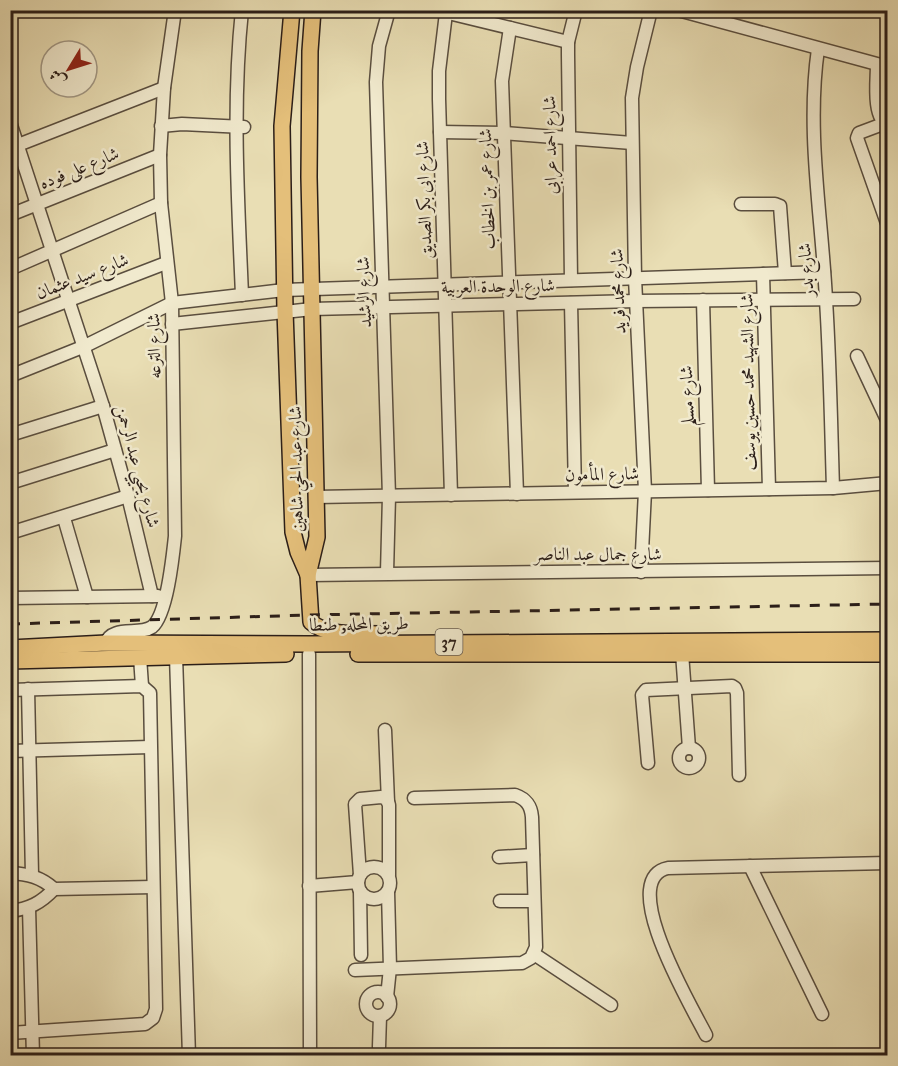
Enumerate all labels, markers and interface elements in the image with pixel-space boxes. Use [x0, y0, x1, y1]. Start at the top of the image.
north arrow [39, 39, 99, 99]
text: ش [45, 66, 70, 90]
street label: شارع احمد عرابى [538, 95, 566, 195]
street label: شارع عمر بن الخطاب [474, 128, 504, 250]
street label: شارع ابى بكر الصديق [411, 140, 441, 259]
street label: شارع على فوده [36, 142, 124, 198]
street label: شارع بدر [793, 242, 823, 300]
street label: شارع سيد عثمان [32, 248, 133, 308]
street label: شارع محمد فريد [606, 248, 634, 334]
street label: شارع الرشيد [352, 256, 380, 328]
street label: شارع الوحدة العربية [441, 274, 555, 302]
street label: شارع الشهيد محمد حسين يوسف [735, 293, 765, 471]
street label: شارع الترعه [142, 313, 170, 379]
street label: شارع مسلم [675, 365, 706, 427]
street label: شارع يحيي عبد الرحمن [105, 402, 165, 531]
street label: شارع عبد الحي شاهين [284, 406, 314, 532]
street label: شارع المأمون [565, 460, 639, 490]
street label: شارع جمال عبد الناصر [532, 543, 662, 569]
street label: طريق المحله, طنطا [309, 612, 409, 637]
road number: 37 [436, 629, 462, 655]

